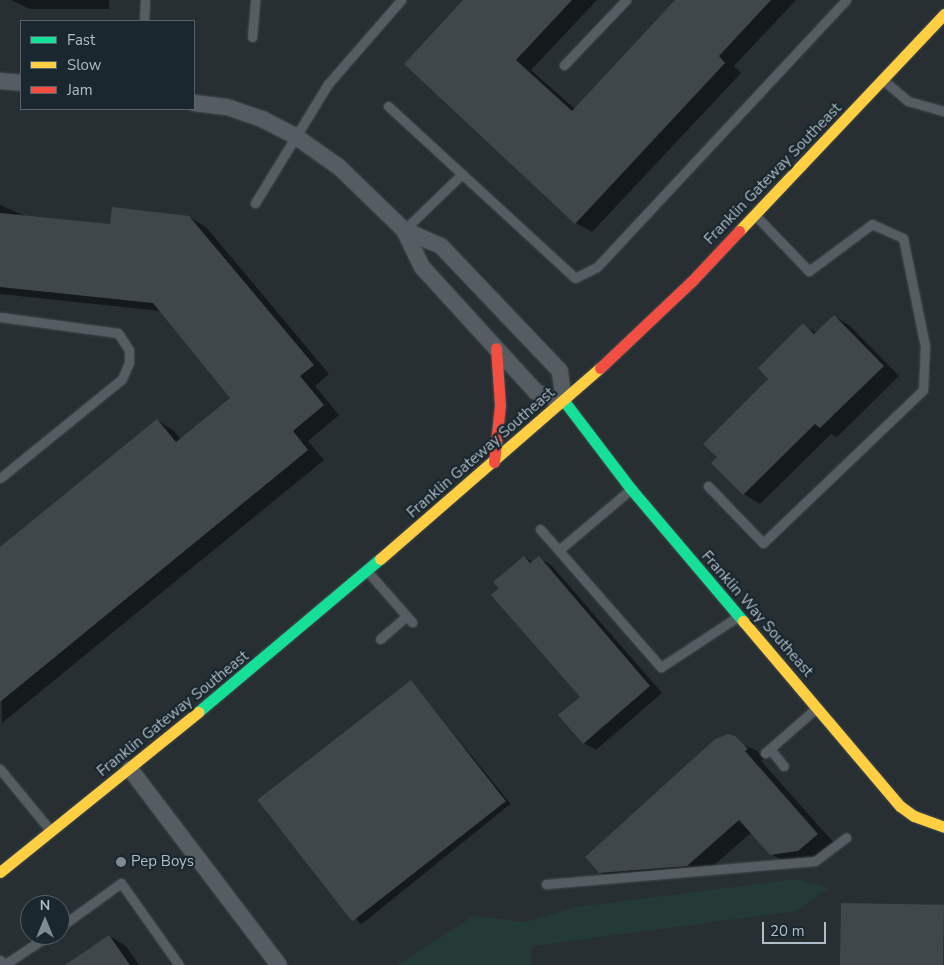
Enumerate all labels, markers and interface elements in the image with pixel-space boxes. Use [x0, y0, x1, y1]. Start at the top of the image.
legend [20, 20, 195, 110]
text: Fast [67, 30, 95, 50]
text: Slow [67, 55, 101, 75]
text: Jam [67, 80, 93, 100]
street label: Franklin Gateway Southeast [701, 100, 845, 248]
street label: Franklin Gateway Southeast [404, 384, 558, 522]
street label: Franklin Way Southeast [697, 547, 817, 681]
street label: Franklin Gateway Southeast [94, 647, 252, 781]
place label: Pep Boys [131, 853, 194, 871]
marker: Pep Boys [115, 856, 127, 868]
north arrow [20, 895, 70, 945]
text: N [40, 896, 50, 915]
scale bar [764, 912, 828, 944]
text: 20 m [770, 921, 805, 941]

